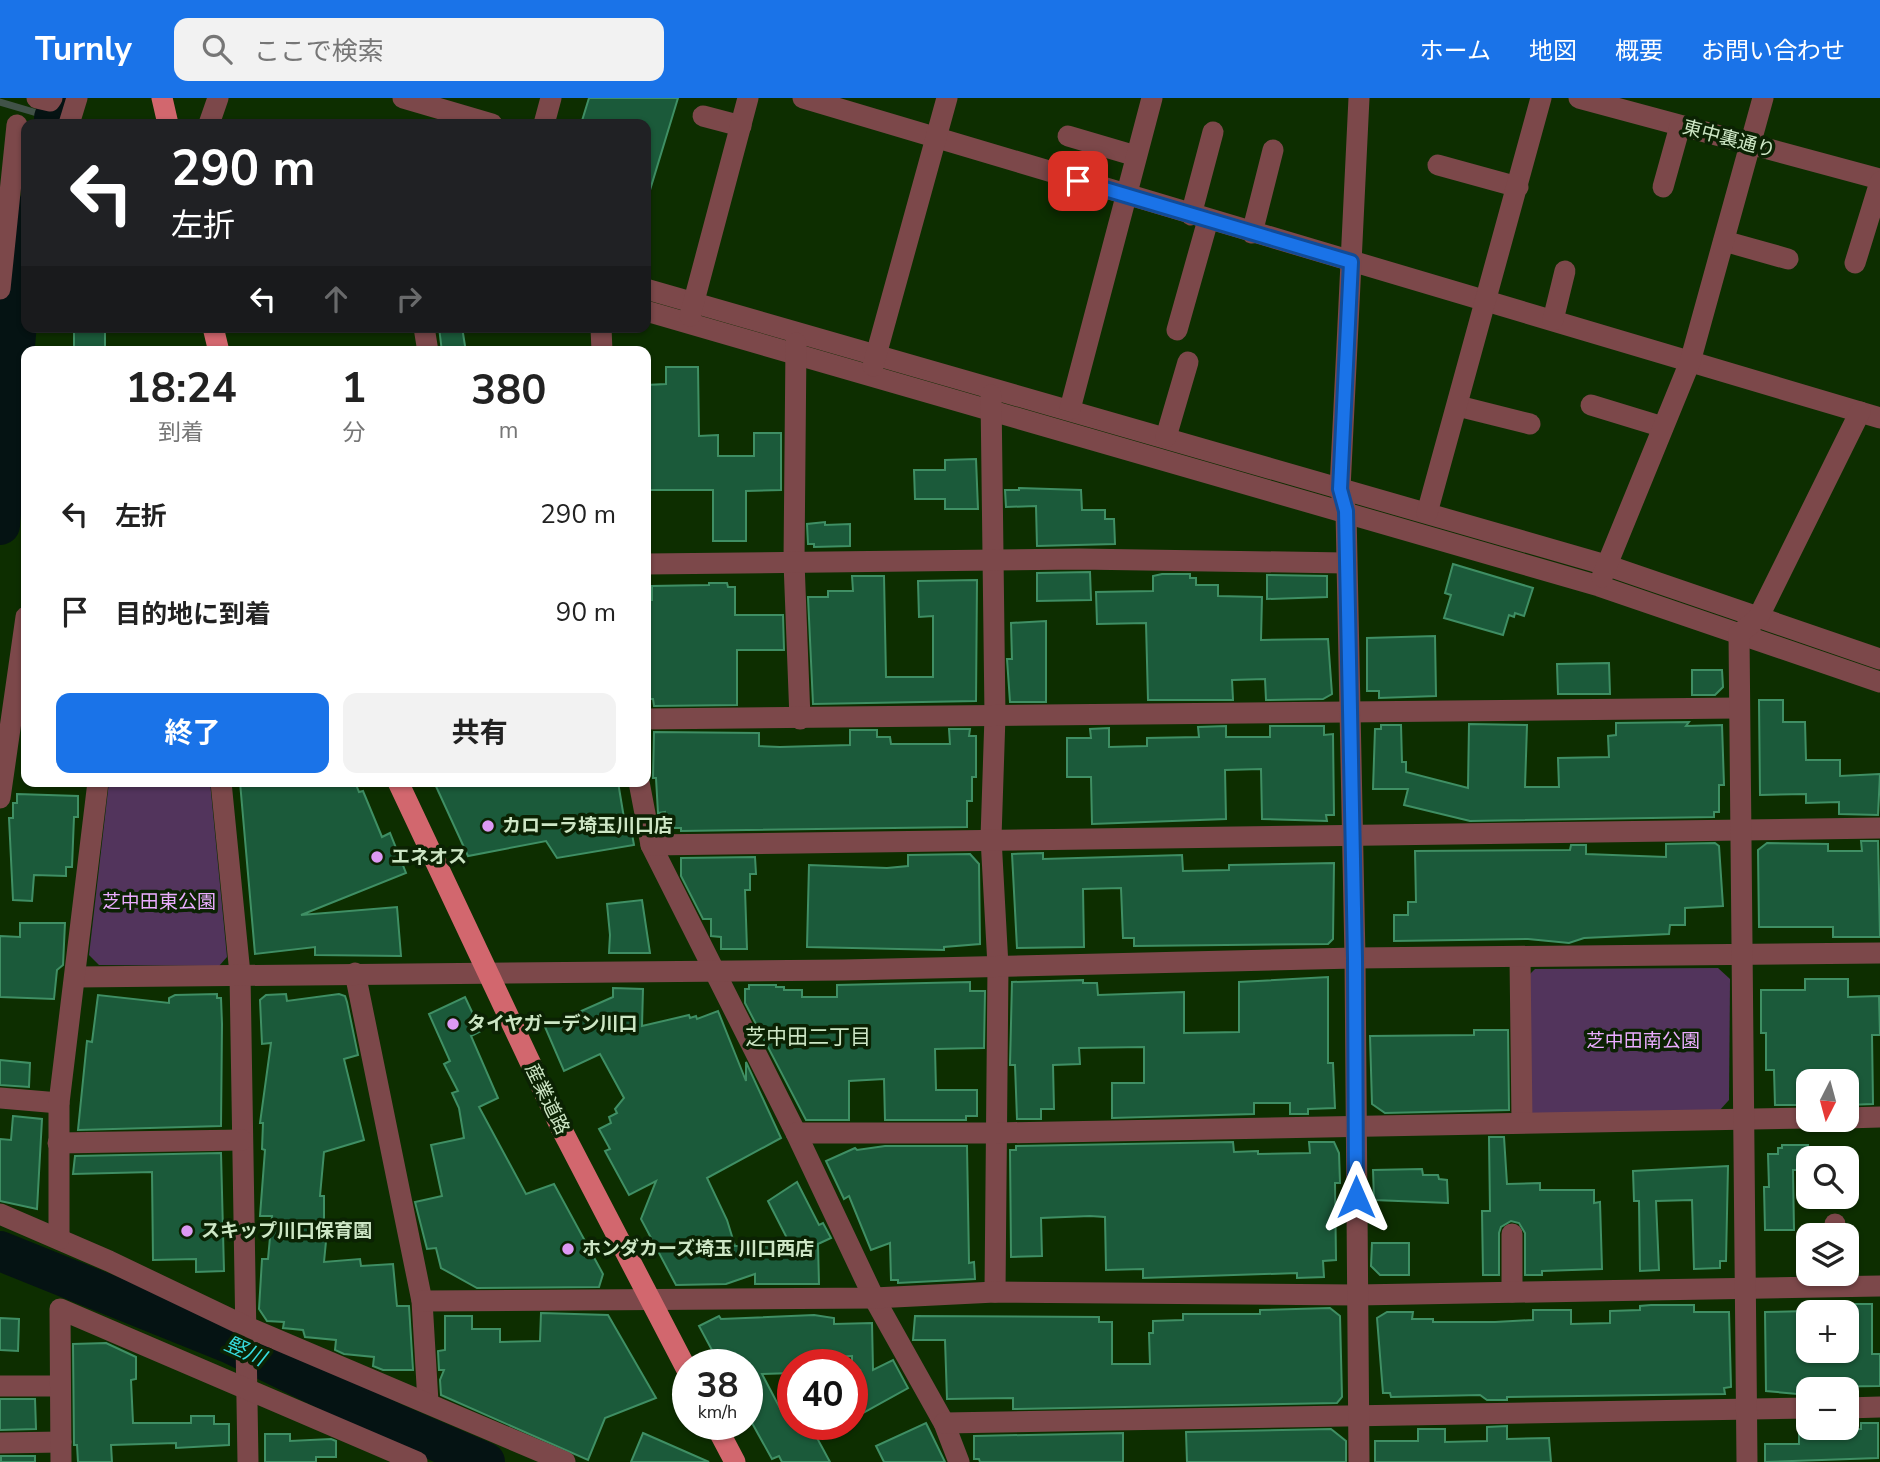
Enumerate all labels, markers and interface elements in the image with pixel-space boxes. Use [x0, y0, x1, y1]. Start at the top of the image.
search box [174, 18, 664, 81]
text: Turnly [35, 27, 132, 72]
icon: search [198, 30, 236, 68]
text: ここで検索 [254, 34, 384, 69]
text: ホーム [1420, 35, 1491, 67]
text: 地図 [1529, 35, 1577, 67]
text: 概要 [1615, 35, 1663, 67]
text: お問い合わせ [1701, 35, 1845, 67]
street label: 東中裏通り [1680, 114, 1778, 164]
text: 290 m [171, 135, 315, 202]
icon: left [56, 147, 147, 238]
pin [1048, 151, 1108, 211]
icon: arrive [1059, 162, 1097, 200]
text: 左折 [171, 204, 235, 247]
icon: left [244, 280, 282, 318]
icon: ahead [317, 280, 355, 318]
icon: right [390, 280, 428, 318]
text: 18:24 [125, 360, 237, 417]
text: 1 [341, 360, 366, 417]
text: 380 [471, 362, 546, 419]
text: m [499, 415, 519, 446]
text: 到着 [158, 417, 204, 448]
text: 分 [342, 417, 365, 448]
icon: left [56, 495, 94, 533]
text: 290 m [540, 497, 616, 532]
text: 左折 [115, 499, 167, 534]
icon: arrive [56, 593, 94, 631]
text: 90 m [556, 595, 616, 630]
text: 目的地に到着 [115, 597, 271, 632]
button: 終了 [56, 693, 329, 773]
button: 共有 [343, 693, 616, 773]
place label: カローラ埼玉川口店 [502, 813, 673, 839]
marker: カローラ埼玉川口店 [480, 818, 496, 834]
place label: エネオス [391, 844, 467, 870]
marker: エネオス [369, 849, 385, 865]
park label: 芝中田東公園 [102, 889, 216, 915]
place label: タイヤガーデン川口 [467, 1011, 637, 1037]
marker: タイヤガーデン川口 [445, 1016, 461, 1032]
district label: 芝中田二丁目 [745, 1023, 871, 1051]
park label: 芝中田南公園 [1586, 1028, 1700, 1054]
street label: 産業道路 [519, 1059, 575, 1139]
north arrow [1796, 1069, 1858, 1132]
map controls [1796, 1069, 1859, 1440]
button: search [1796, 1146, 1859, 1209]
position arrow [1319, 1160, 1393, 1234]
place label: スキップ川口保育園 [201, 1218, 372, 1244]
marker: スキップ川口保育園 [179, 1223, 195, 1239]
button: layers [1796, 1223, 1859, 1286]
place label: ホンダカーズ埼玉 川口西店 [582, 1236, 814, 1262]
marker: ホンダカーズ埼玉 川口西店 [560, 1241, 576, 1257]
button: + [1796, 1300, 1859, 1363]
water label: 竪川 [220, 1330, 272, 1373]
speed limit sign: 40 [777, 1349, 868, 1440]
text: 38 [696, 1362, 739, 1409]
button: − [1796, 1377, 1859, 1440]
text: km/h [698, 1400, 737, 1424]

